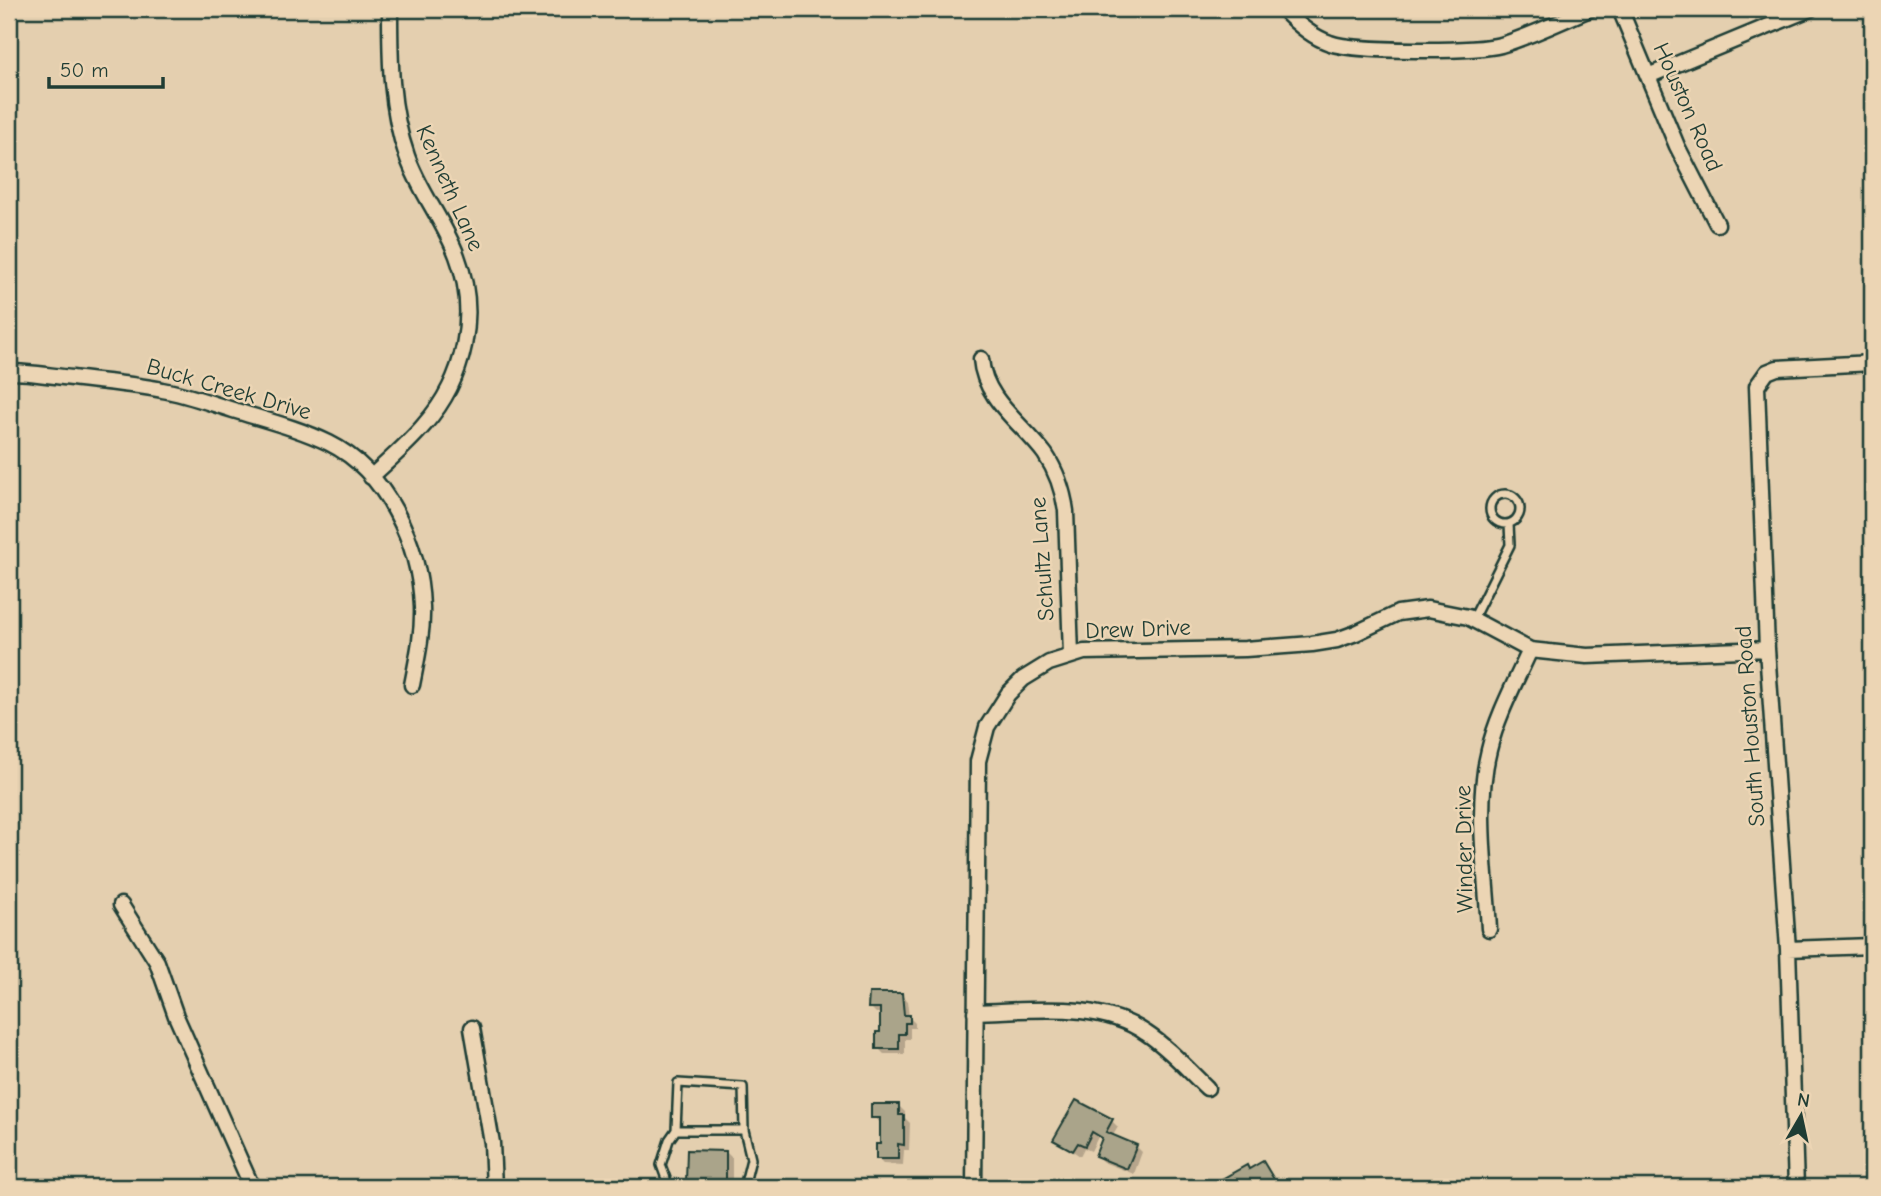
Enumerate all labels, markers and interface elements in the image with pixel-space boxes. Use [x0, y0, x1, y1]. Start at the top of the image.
street label: Houston Road [1648, 38, 1728, 176]
scale bar [49, 46, 163, 90]
text: 50 m [60, 58, 109, 82]
street label: Kenneth Lane [410, 121, 490, 255]
street label: Buck Creek Drive [144, 353, 314, 425]
street label: Schultz Lane [1024, 496, 1060, 622]
street label: Drew Drive [1085, 614, 1191, 644]
street label: South Houston Road [1730, 625, 1770, 827]
street label: Winder Drive [1449, 785, 1479, 913]
north arrow [1766, 1080, 1836, 1150]
text: N [1796, 1088, 1811, 1112]

